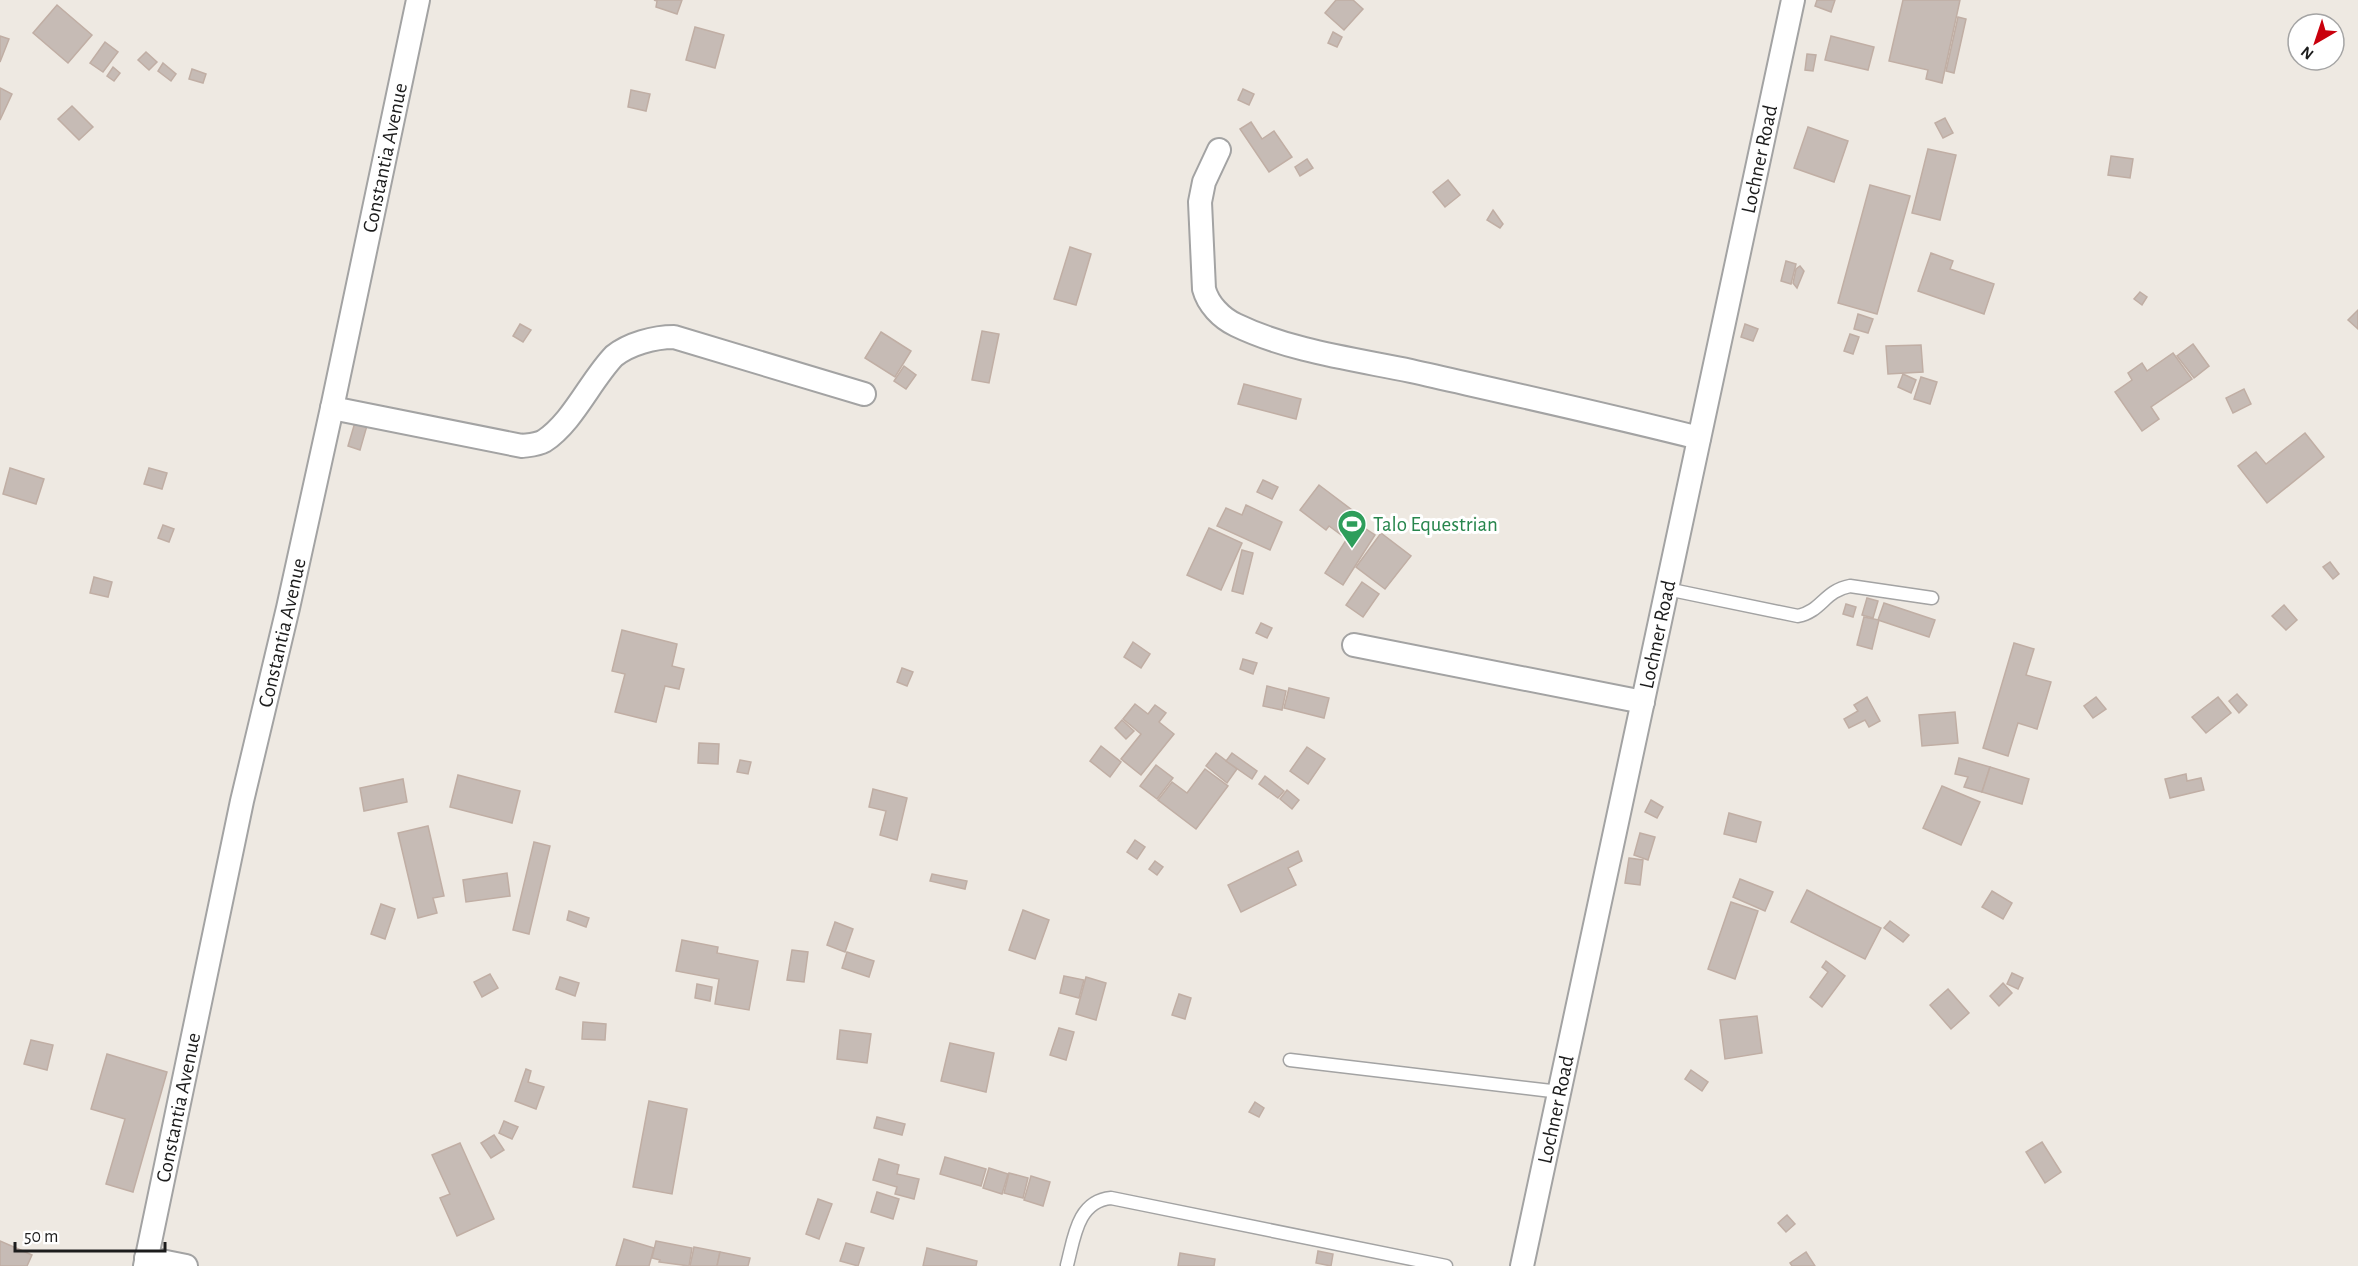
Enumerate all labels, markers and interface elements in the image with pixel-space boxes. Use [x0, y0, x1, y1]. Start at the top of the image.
north arrow [2286, 12, 2346, 72]
text: N [2298, 43, 2317, 63]
street label: Constantia Avenue [359, 81, 411, 235]
street label: Lochner Road [1738, 103, 1781, 215]
sports icon: Talo Equestrian [1336, 508, 1368, 550]
place label: Talo Equestrian [1373, 514, 1498, 535]
street label: Constantia Avenue [255, 556, 310, 709]
street label: Lochner Road [1636, 578, 1680, 690]
street label: Constantia Avenue [153, 1031, 204, 1184]
street label: Lochner Road [1534, 1053, 1578, 1166]
scale bar [15, 1215, 165, 1253]
text: 50 m [24, 1228, 58, 1246]

